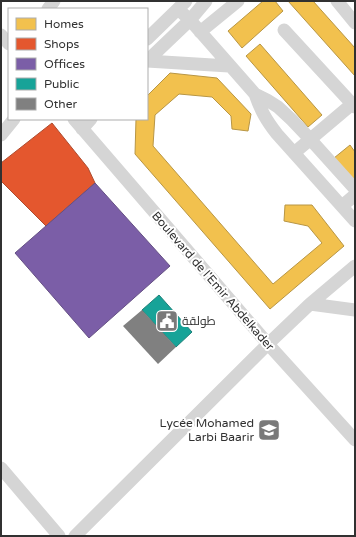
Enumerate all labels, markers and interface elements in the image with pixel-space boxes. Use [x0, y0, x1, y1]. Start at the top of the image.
legend [8, 8, 148, 120]
text: Homes [44, 17, 84, 31]
text: Shops [44, 37, 79, 51]
text: Offices [44, 57, 85, 71]
text: Public [44, 77, 79, 91]
text: Other [44, 97, 77, 111]
street label: Boulevard de l'Emir Abdelkader [149, 209, 277, 353]
public building icon: طولقة [154, 308, 180, 334]
place label: طولقة [182, 314, 216, 328]
place label: Lycée Mohamed Larbi Baarir [160, 416, 254, 444]
school or university icon: Lycée Mohamed Larbi Baarir [256, 417, 282, 443]

